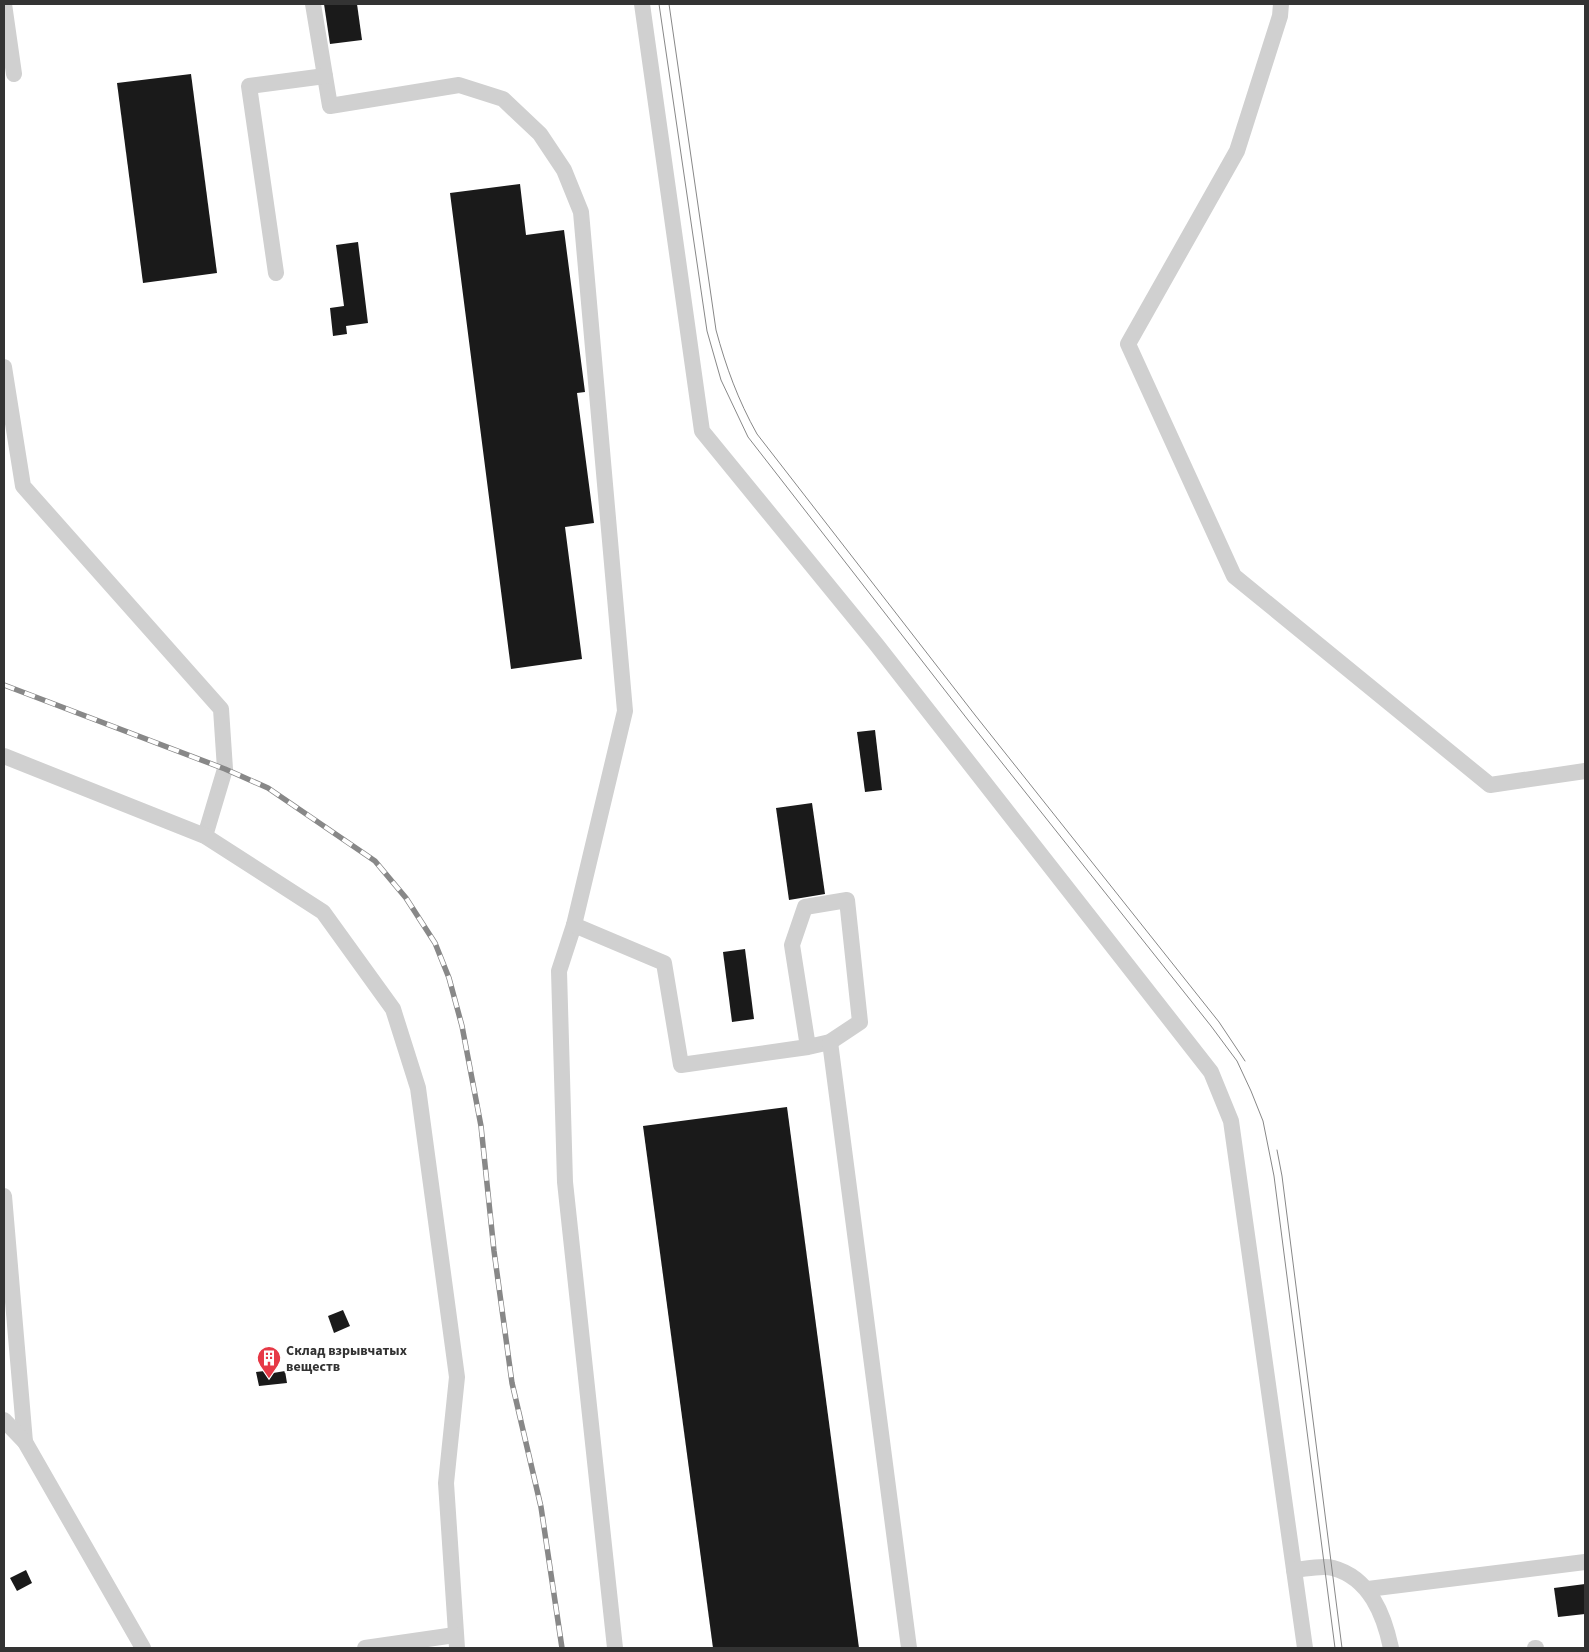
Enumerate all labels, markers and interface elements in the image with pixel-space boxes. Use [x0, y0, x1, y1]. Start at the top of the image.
place label: Склад взрывчатых веществ [286, 1341, 407, 1377]
building icon: Склад взрывчатых веществ [256, 1345, 282, 1379]

